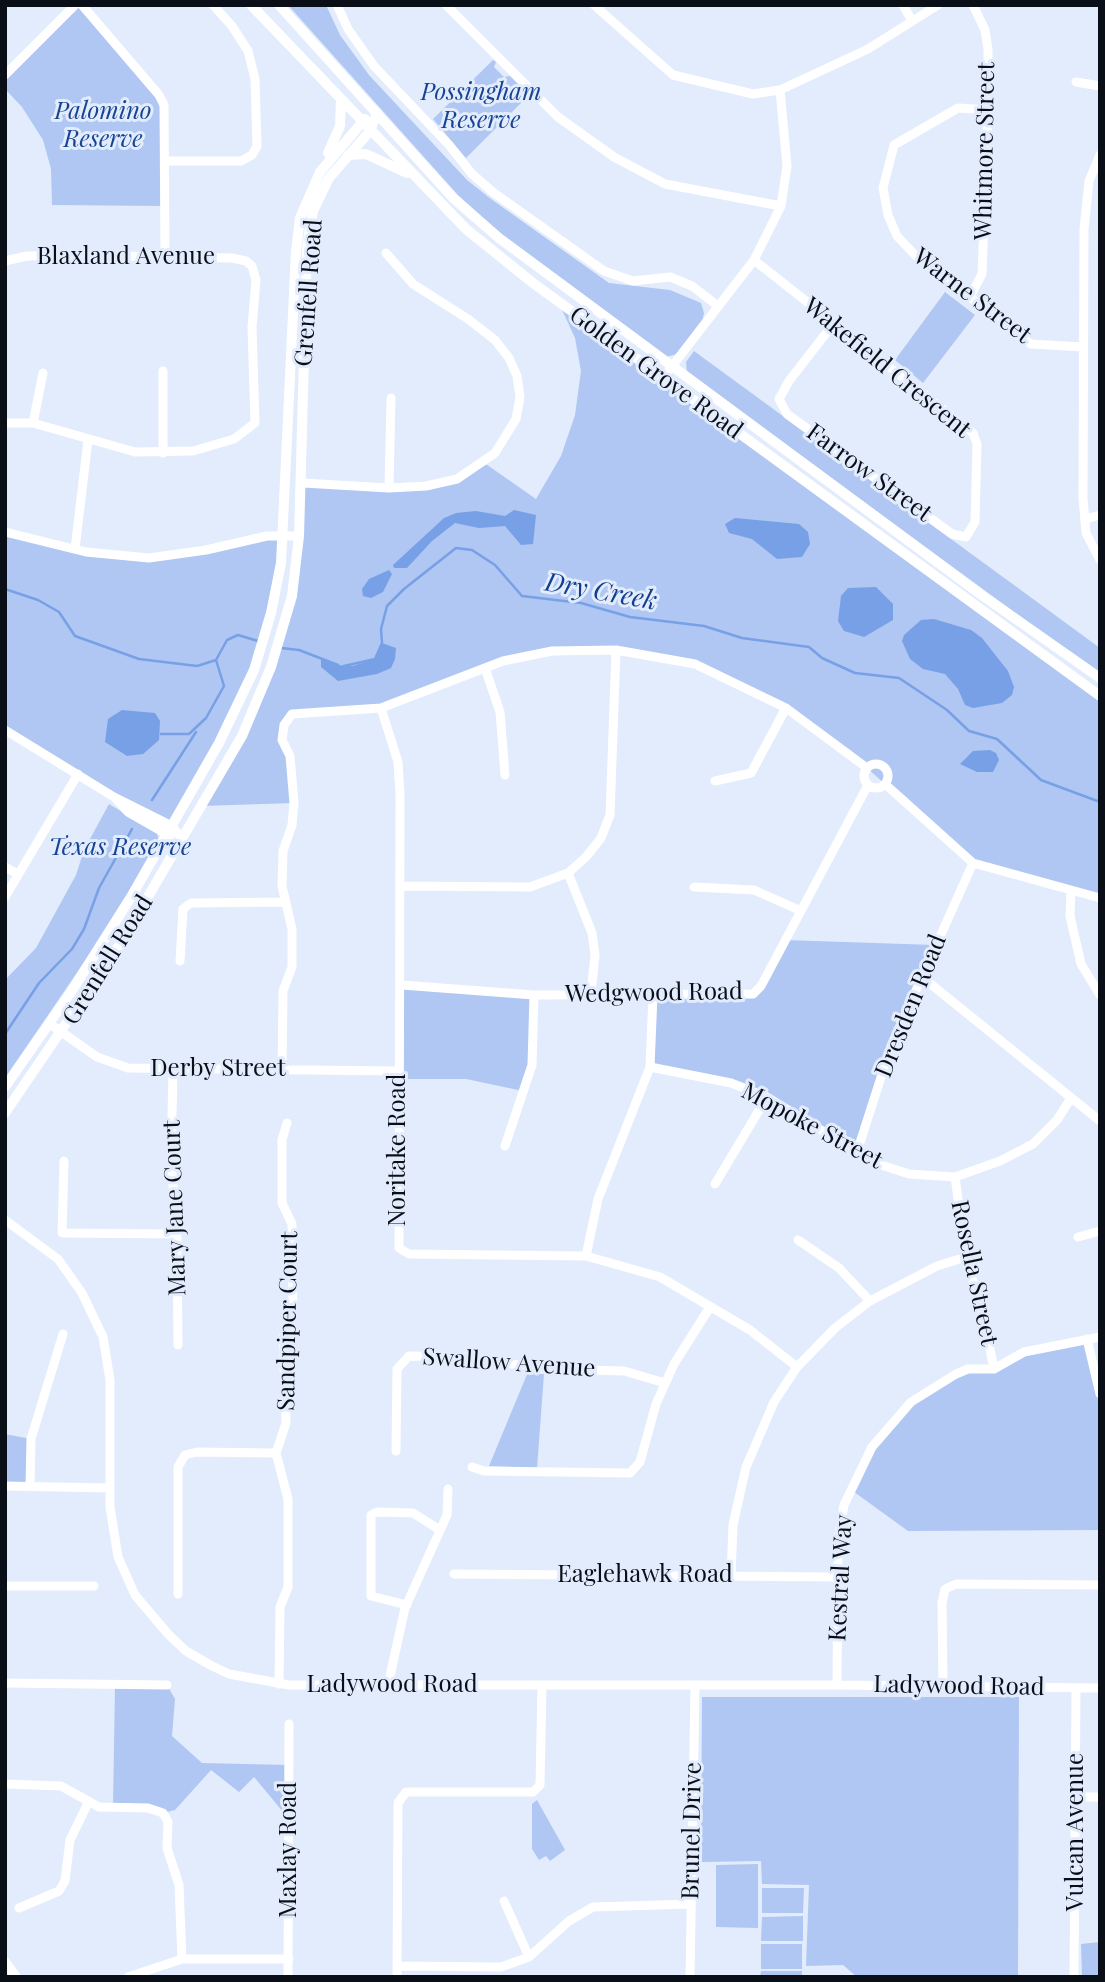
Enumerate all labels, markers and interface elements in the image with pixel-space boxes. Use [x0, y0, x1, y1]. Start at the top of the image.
street label: Whitmore Street [969, 62, 1001, 240]
park label: Possingham Reserve [421, 79, 541, 135]
park label: Palomino Reserve [54, 98, 152, 154]
street label: Grenfell Road [289, 218, 329, 368]
street label: Warne Street [907, 242, 1037, 350]
street label: Blaxland Avenue [37, 243, 215, 271]
street label: Wakefield Crescent [798, 292, 976, 444]
street label: Golden Grove Road [564, 300, 748, 446]
street label: Farrow Street [801, 418, 937, 528]
water label: Dry Creek [543, 567, 659, 617]
park label: Texas Reserve [49, 834, 191, 862]
street label: Grenfell Road [57, 890, 159, 1030]
street label: Dresden Road [869, 930, 953, 1082]
street label: Wedgwood Road [565, 977, 743, 1009]
street label: Derby Street [150, 1055, 286, 1083]
street label: Noritake Road [384, 1073, 412, 1227]
street label: Mopoke Street [737, 1077, 887, 1175]
street label: Mary Jane Court [158, 1120, 192, 1296]
street label: Rosella Street [945, 1198, 1003, 1348]
street label: Sandpiper Court [272, 1231, 304, 1411]
street label: Swallow Avenue [422, 1343, 596, 1383]
street label: Kestral Way [823, 1514, 859, 1642]
street label: Eaglehawk Road [557, 1561, 733, 1589]
street label: Ladywood Road [873, 1670, 1045, 1702]
street label: Ladywood Road [306, 1671, 478, 1699]
street label: Vulcan Avenue [1062, 1753, 1090, 1911]
street label: Brunel Drive [676, 1762, 708, 1900]
street label: Maxlay Road [275, 1782, 303, 1918]

